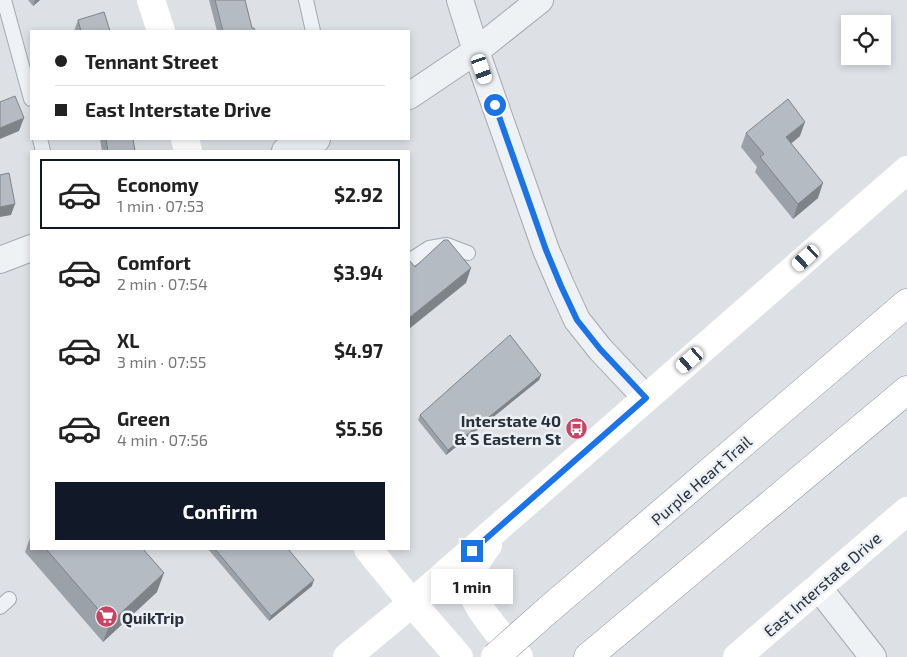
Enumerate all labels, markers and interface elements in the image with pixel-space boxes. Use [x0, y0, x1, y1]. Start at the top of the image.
map controls [841, 15, 891, 65]
button: locate [841, 15, 891, 65]
text: Tennant Street [85, 50, 218, 73]
car [470, 52, 493, 86]
route start [484, 94, 506, 116]
text: East Interstate Drive [85, 98, 271, 121]
icon: car [57, 172, 102, 217]
text: Economy [117, 173, 199, 196]
text: $2.92 [334, 183, 383, 206]
text: 1 min · 07:53 [117, 196, 204, 215]
car [789, 242, 822, 274]
icon: car [57, 250, 102, 295]
text: Comfort [117, 251, 191, 274]
text: $3.94 [333, 261, 383, 284]
text: 2 min · 07:54 [117, 274, 208, 293]
icon: car [57, 328, 102, 373]
text: XL [117, 329, 139, 352]
text: $4.97 [334, 339, 383, 362]
car [673, 344, 706, 376]
text: 3 min · 07:55 [117, 352, 206, 371]
icon: car [57, 406, 102, 451]
text: Green [117, 407, 170, 430]
place label: Interstate 40 & S Eastern St [454, 411, 561, 448]
text: $5.56 [335, 417, 383, 440]
bus stop icon: Interstate 40 & S Eastern St [565, 417, 589, 441]
text: 4 min · 07:56 [117, 430, 208, 449]
street label: Purple Heart Trail [647, 431, 755, 529]
button: Confirm [55, 482, 385, 540]
street label: East Interstate Drive [759, 528, 885, 640]
route end [461, 540, 483, 562]
callout: 1 min [431, 568, 513, 604]
text: 1 min [453, 577, 491, 596]
supermarket icon: QuikTrip [94, 605, 118, 629]
place label: QuikTrip [122, 608, 184, 628]

